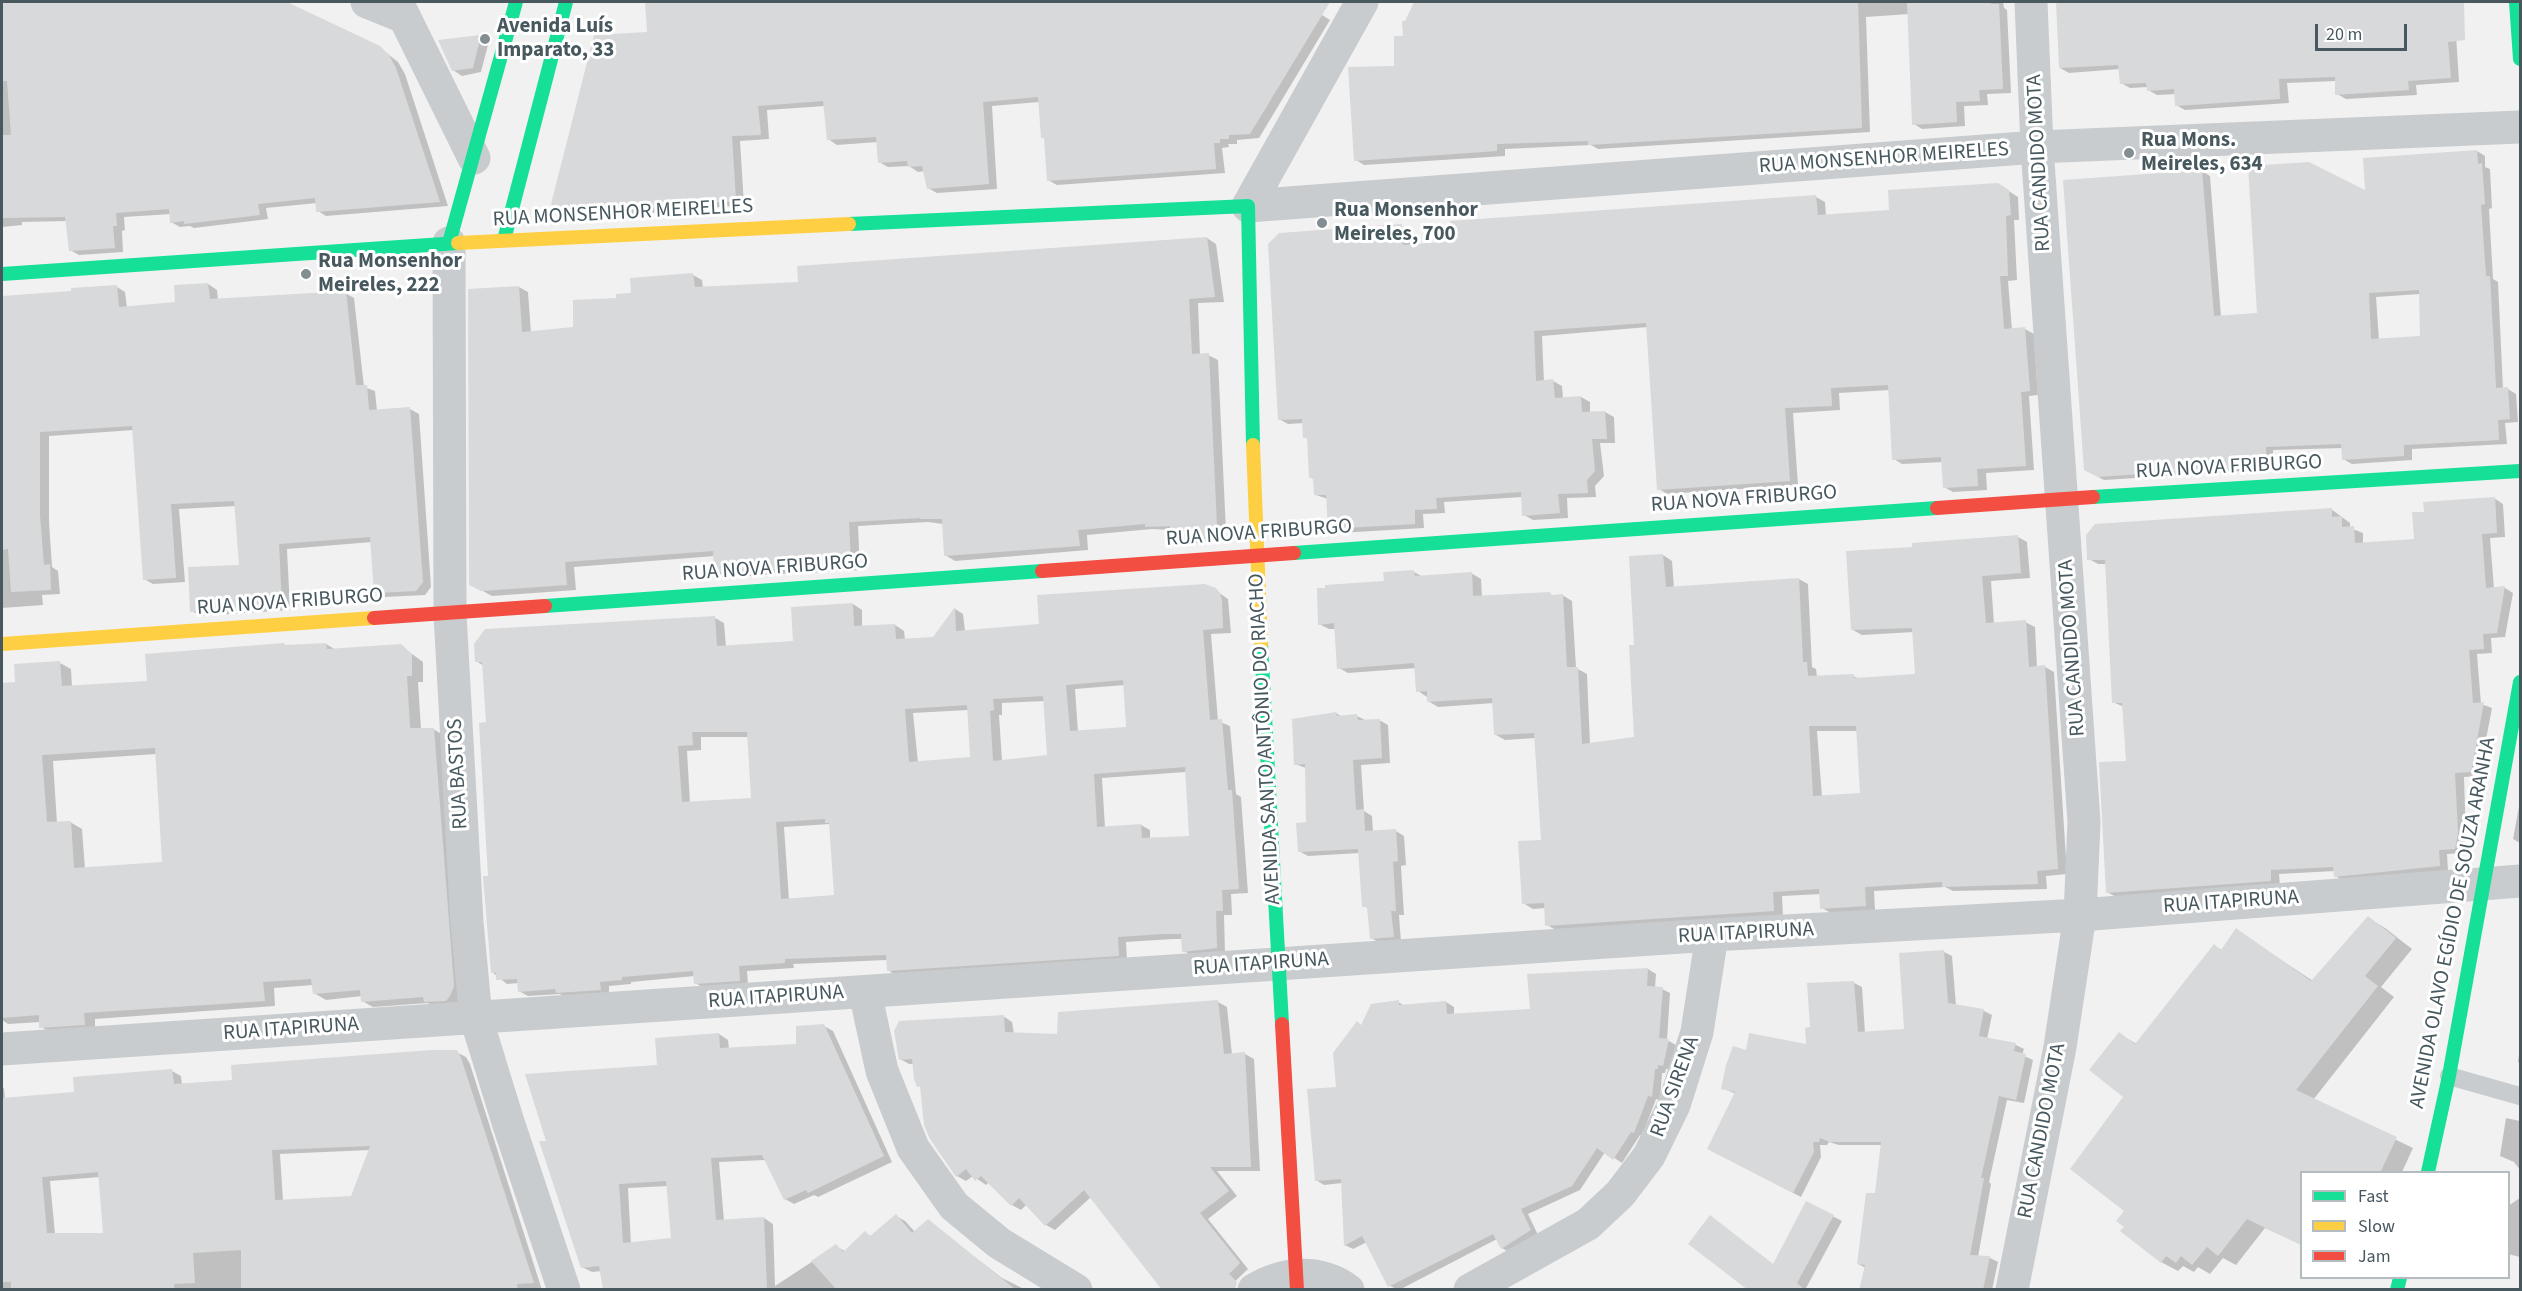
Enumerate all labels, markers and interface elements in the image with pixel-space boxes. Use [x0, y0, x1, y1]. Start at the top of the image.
scale bar [2318, 12, 2410, 50]
place label: Avenida Luís Imparato, 33 [497, 14, 614, 64]
text: 20 m [2326, 22, 2362, 47]
marker: Avenida Luís Imparato, 33 [478, 32, 492, 46]
street label: RUA CANDIDO MOTA [2023, 74, 2057, 252]
place label: Rua Mons. Meireles, 634 [2141, 128, 2263, 178]
street label: RUA MONSENHOR MEIRELES [1758, 138, 2010, 180]
marker: Rua Mons. Meireles, 634 [2122, 146, 2136, 160]
street label: RUA MONSENHOR MEIRELLES [492, 195, 754, 233]
place label: Rua Monsenhor Meireles, 700 [1334, 198, 1478, 248]
marker: Rua Monsenhor Meireles, 700 [1315, 216, 1329, 230]
place label: Rua Monsenhor Meireles, 222 [318, 249, 462, 299]
marker: Rua Monsenhor Meireles, 222 [299, 267, 313, 281]
street label: RUA NOVA FRIBURGO [2135, 451, 2323, 485]
street label: RUA NOVA FRIBURGO [1650, 481, 1838, 519]
street label: RUA NOVA FRIBURGO [1165, 515, 1353, 553]
street label: RUA NOVA FRIBURGO [681, 550, 869, 588]
street label: RUA CANDIDO MOTA [2054, 558, 2092, 738]
street label: AVENIDA SANTO ANTÔNIO DO RIACHO [1245, 573, 1287, 905]
street label: RUA NOVA FRIBURGO [196, 584, 384, 622]
street label: RUA BASTOS [444, 718, 474, 830]
street label: AVENIDA OLAVO EGÍDIO DE SOUZA ARANHA [2406, 735, 2502, 1111]
street label: RUA ITAPIRUNA [2162, 886, 2300, 920]
street label: RUA ITAPIRUNA [1677, 918, 1815, 950]
street label: RUA ITAPIRUNA [1192, 948, 1330, 982]
street label: RUA ITAPIRUNA [707, 981, 845, 1015]
street label: RUA ITAPIRUNA [222, 1013, 360, 1047]
street label: RUA SIRENA [1646, 1033, 1706, 1141]
street label: RUA CANDIDO MOTA [2014, 1041, 2072, 1221]
legend [2300, 1171, 2510, 1279]
text: Fast [2358, 1184, 2389, 1209]
text: Slow [2358, 1214, 2395, 1239]
text: Jam [2358, 1244, 2391, 1269]

